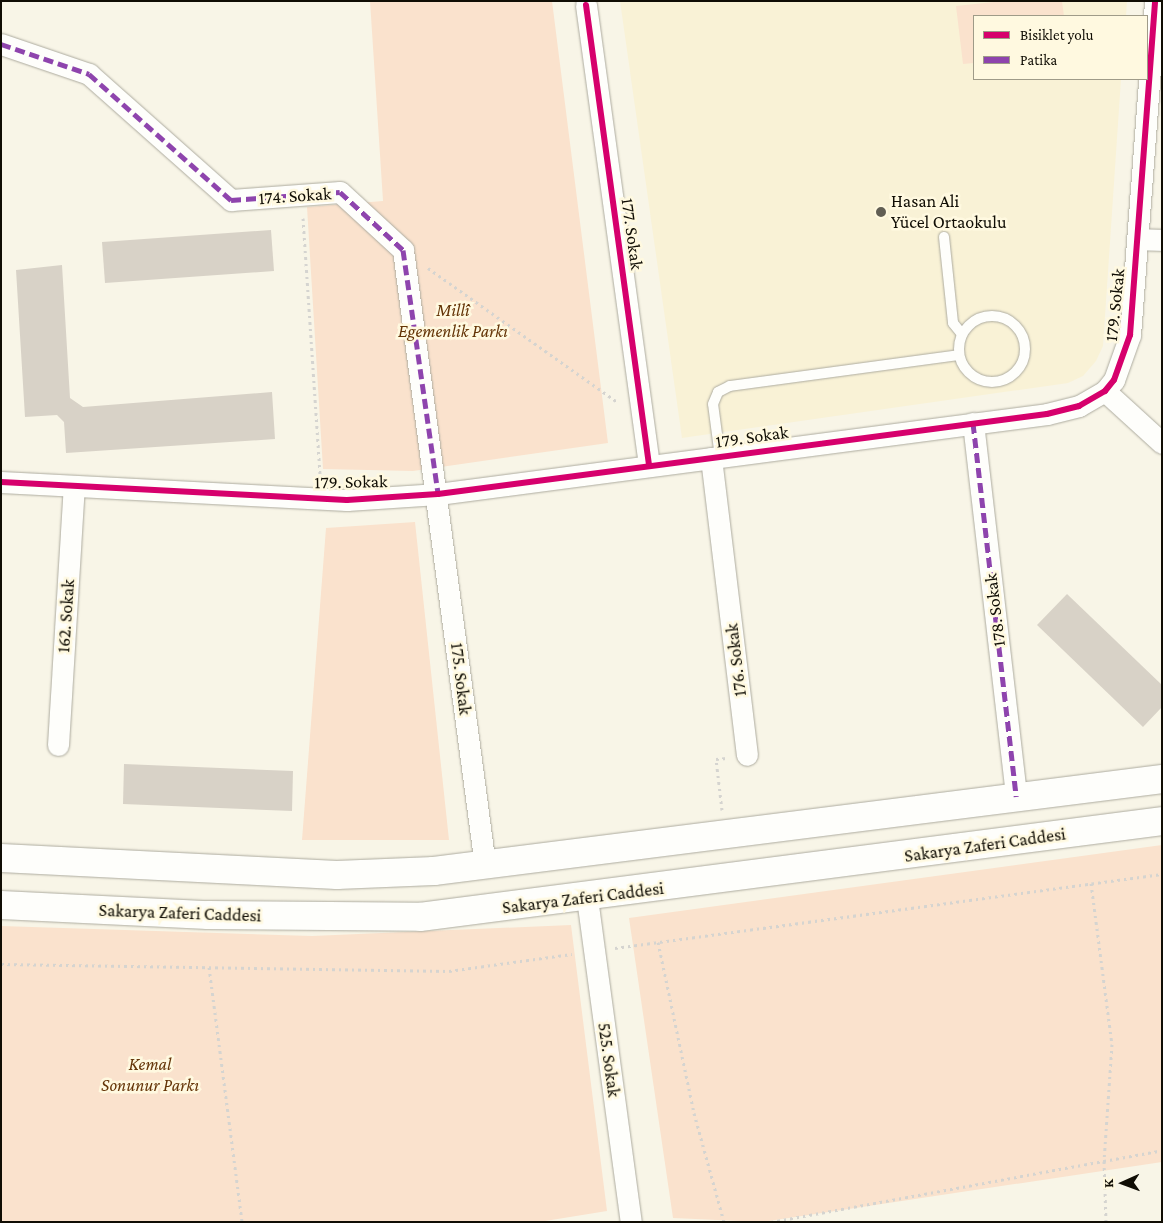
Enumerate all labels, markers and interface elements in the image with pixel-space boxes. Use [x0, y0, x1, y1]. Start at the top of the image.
legend [973, 15, 1148, 80]
text: Bisiklet yolu [1020, 27, 1094, 43]
text: Patika [1020, 52, 1057, 68]
street label: 174. Sokak [258, 183, 332, 209]
place label: Hasan Ali Yücel Ortaokulu [891, 191, 1007, 233]
street label: 177. Sokak [616, 197, 648, 271]
marker: Hasan Ali Yücel Ortaokulu [875, 206, 887, 218]
street label: 179. Sokak [1100, 267, 1130, 343]
park label: Millî Egemenlik Parkı [398, 300, 508, 342]
street label: 179. Sokak [714, 421, 790, 453]
street label: 179. Sokak [314, 471, 388, 493]
street label: 178. Sokak [980, 572, 1010, 648]
street label: 162. Sokak [53, 579, 79, 653]
street label: 176. Sokak [721, 622, 751, 698]
street label: 175. Sokak [446, 642, 476, 716]
street label: Sakarya Zaferi Caddesi [903, 823, 1067, 867]
street label: Sakarya Zaferi Caddesi [501, 877, 665, 919]
street label: Sakarya Zaferi Caddesi [98, 899, 262, 927]
street label: 525. Sokak [593, 1021, 625, 1099]
park label: Kemal Sonunur Parkı [101, 1054, 199, 1096]
north arrow [1098, 1158, 1148, 1208]
text: K [1100, 1179, 1116, 1188]

